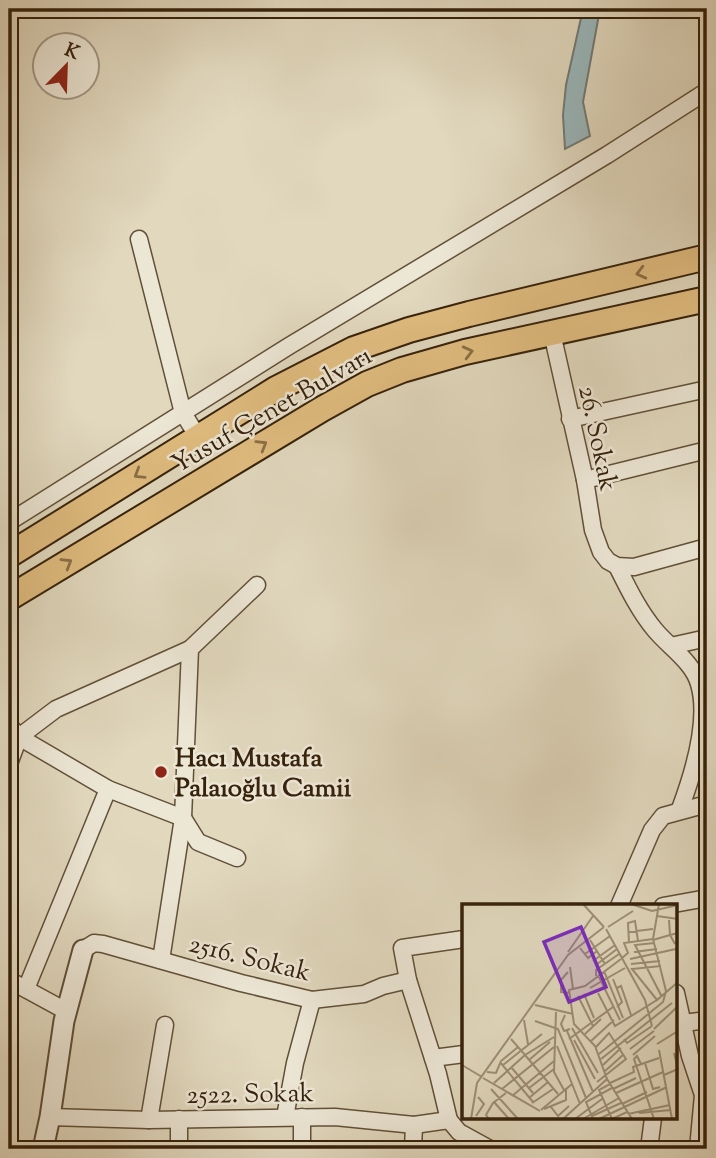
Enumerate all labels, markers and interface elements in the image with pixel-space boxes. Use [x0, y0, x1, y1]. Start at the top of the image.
north arrow [32, 32, 102, 102]
text: K [60, 38, 83, 68]
one-way arrow [635, 265, 647, 279]
street label: Yusuf Çenet Bulvarı [165, 339, 379, 484]
one-way arrow [462, 346, 474, 360]
street label: 26. Sokak [567, 383, 626, 495]
one-way arrow [254, 440, 267, 453]
one-way arrow [133, 465, 146, 478]
one-way arrow [60, 558, 73, 571]
place label: Hacı Mustafa Palaıoğlu Camii [175, 741, 352, 808]
marker: Hacı Mustafa Palaıoğlu Camii [153, 764, 169, 780]
inset map [462, 904, 678, 1120]
street label: 2516. Sokak [185, 926, 314, 992]
street label: 2522. Sokak [186, 1076, 314, 1115]

